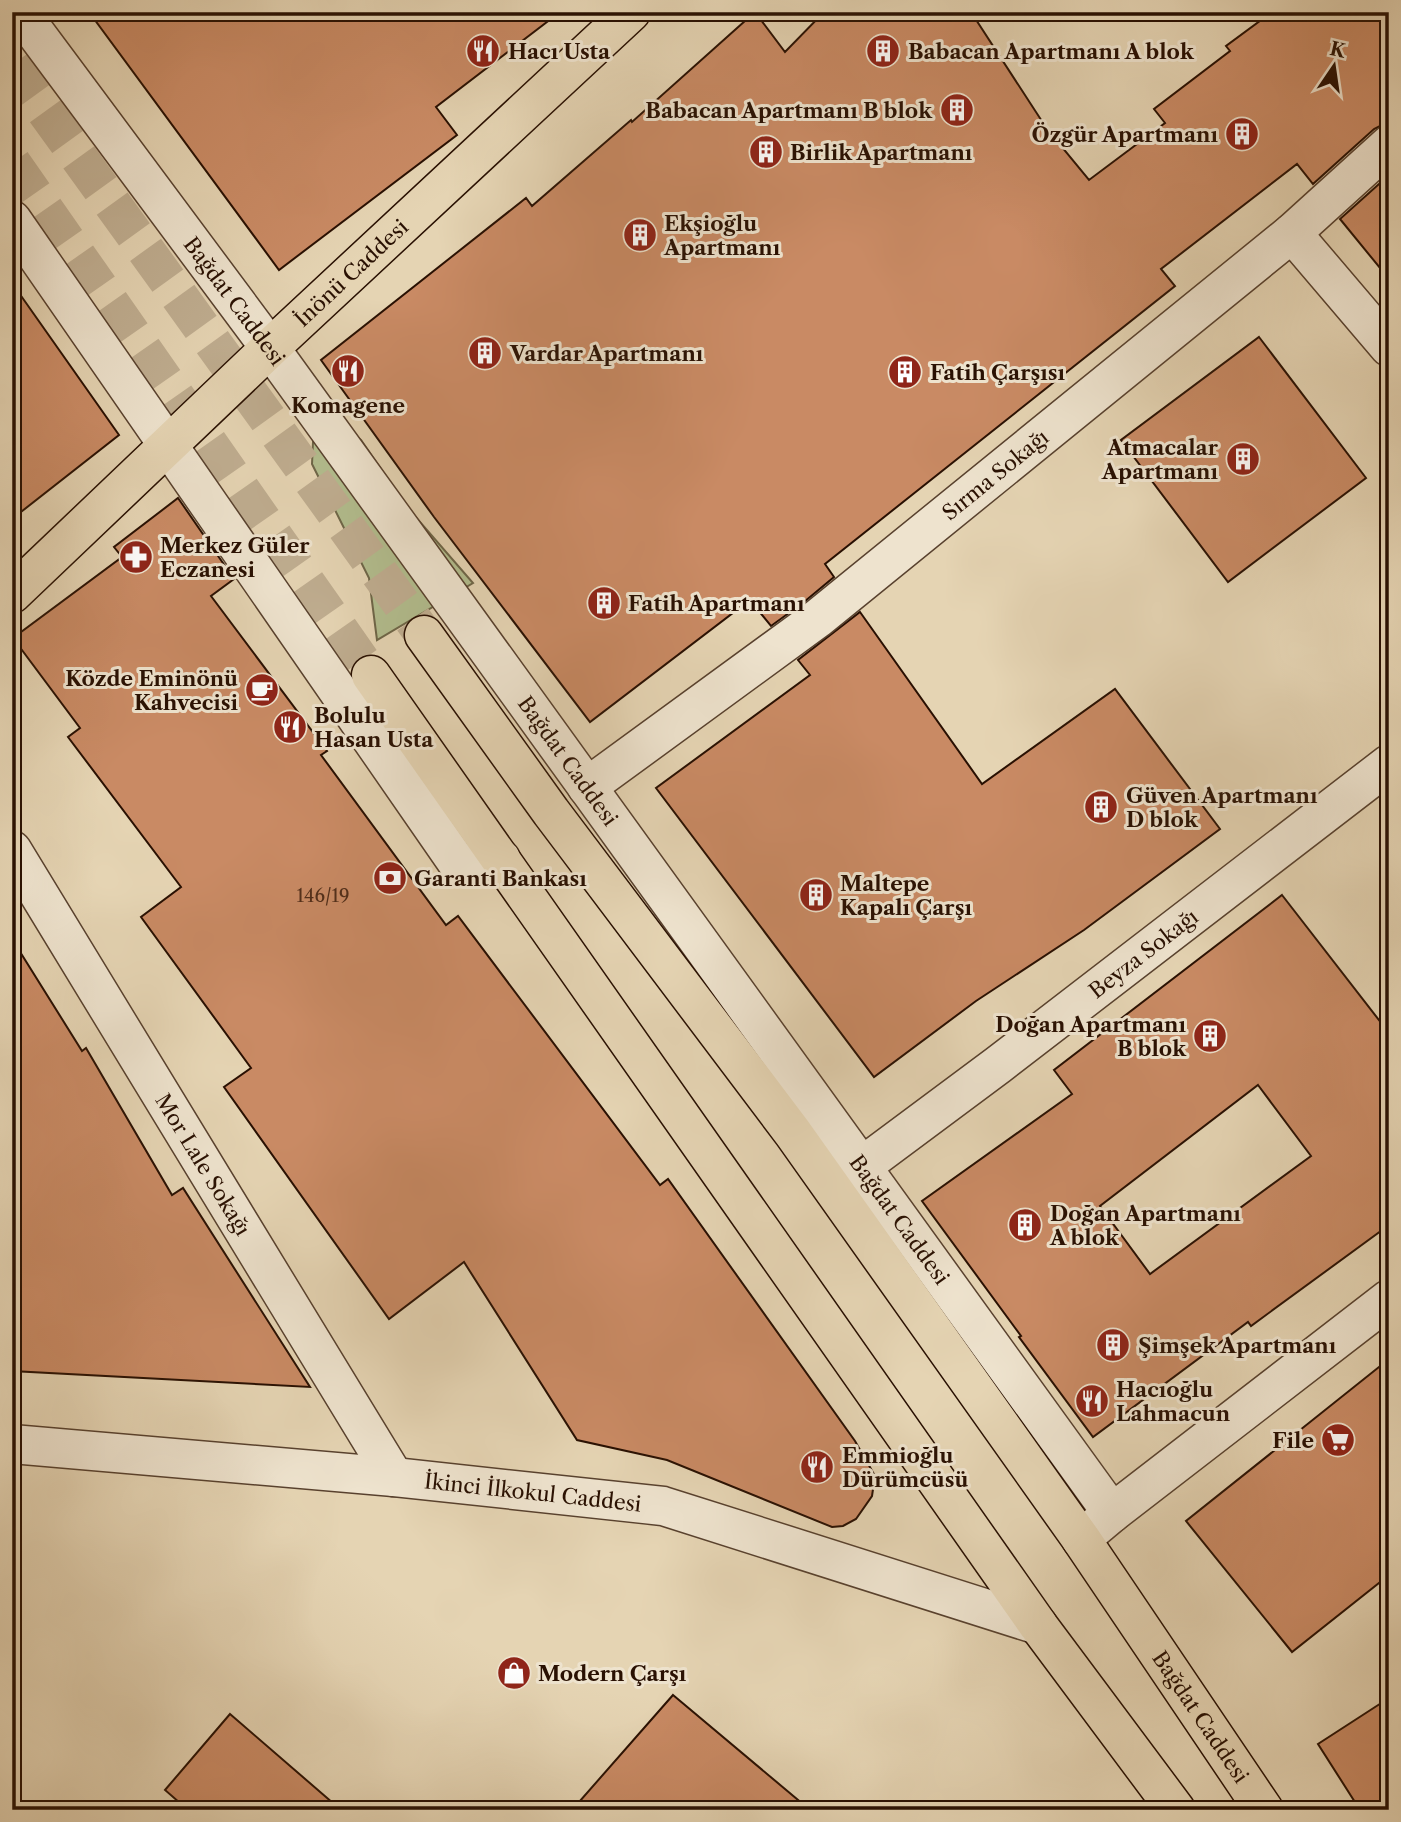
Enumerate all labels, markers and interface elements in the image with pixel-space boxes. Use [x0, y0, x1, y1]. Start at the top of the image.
restaurant icon: Hacı Usta [464, 32, 502, 70]
building icon: Babacan Apartmanı A blok [864, 32, 902, 70]
north arrow [1300, 32, 1370, 102]
text: K [1328, 37, 1348, 63]
place label: Hacı Usta [508, 39, 611, 64]
place label: Babacan Apartmanı A blok [908, 39, 1195, 64]
building icon: Babacan Apartmanı B blok [938, 91, 976, 129]
place label: Babacan Apartmanı B blok [645, 98, 933, 123]
building icon: Özgür Apartmanı [1223, 115, 1261, 153]
place label: Özgür Apartmanı [1031, 122, 1219, 147]
building icon: Birlik Apartmanı [747, 133, 785, 171]
place label: Birlik Apartmanı [790, 140, 973, 165]
place label: Ekşioğlu Apartmanı [663, 211, 781, 260]
street label: İnönü Caddesi [289, 214, 413, 331]
building icon: Ekşioğlu Apartmanı [621, 216, 659, 254]
street label: Bağdat Caddesi [179, 232, 291, 370]
building icon: Vardar Apartmanı [466, 334, 504, 372]
place label: Vardar Apartmanı [509, 341, 704, 366]
restaurant icon: Komagene [329, 352, 367, 390]
building icon: Fatih Çarşısı [886, 353, 924, 391]
place label: Fatih Çarşısı [930, 360, 1065, 385]
place label: Komagene [291, 393, 405, 418]
street label: Sırma Sokağı [937, 424, 1053, 525]
place label: Atmacalar Apartmanı [1101, 435, 1219, 484]
building icon: Atmacalar Apartmanı [1224, 440, 1262, 478]
place label: Merkez Güler Eczanesi [160, 533, 310, 582]
pharmacy icon: Merkez Güler Eczanesi [117, 538, 155, 576]
building icon: Fatih Apartmanı [585, 584, 623, 622]
place label: Fatih Apartmanı [628, 591, 805, 616]
place label: Közde Eminönü Kahvecisi [65, 666, 239, 715]
cafe icon: Közde Eminönü Kahvecisi [243, 671, 281, 709]
street label: Bağdat Caddesi [513, 691, 623, 830]
place label: Bolulu Hasan Usta [314, 703, 434, 752]
restaurant icon: Bolulu Hasan Usta [271, 708, 309, 746]
place label: Güven Apartmanı D blok [1126, 783, 1318, 832]
building icon: Güven Apartmanı D blok [1082, 788, 1120, 826]
bank icon: Garanti Bankası [371, 859, 409, 897]
place label: Garanti Bankası [414, 866, 587, 891]
place label: Maltepe Kapalı Çarşı [840, 871, 972, 920]
building icon: Maltepe Kapalı Çarşı [797, 876, 835, 914]
house number: 146/19 [296, 885, 350, 907]
street label: Beyza Sokağı [1084, 904, 1203, 1003]
place label: Doğan Apartmanı B blok [995, 1012, 1187, 1061]
building icon: Doğan Apartmanı B blok [1191, 1017, 1229, 1055]
street label: Mor Lale Sokağı [151, 1089, 256, 1240]
street label: Bağdat Caddesi [845, 1150, 955, 1289]
place label: Doğan Apartmanı A blok [1049, 1201, 1241, 1250]
building icon: Doğan Apartmanı A blok [1006, 1206, 1044, 1244]
building icon: Şimşek Apartmanı [1094, 1326, 1132, 1364]
place label: Şimşek Apartmanı [1138, 1333, 1337, 1358]
place label: Hacıoğlu Lahmacun [1116, 1377, 1231, 1426]
restaurant icon: Hacıoğlu Lahmacun [1073, 1382, 1111, 1420]
supermarket icon: File [1319, 1421, 1357, 1459]
place label: File [1272, 1428, 1314, 1453]
place label: Emmioğlu Dürümcüsü [842, 1443, 969, 1492]
restaurant icon: Emmioğlu Dürümcüsü [798, 1448, 836, 1486]
street label: İkinci İlkokul Caddesi [423, 1468, 643, 1516]
street label: Bağdat Caddesi [1148, 1646, 1254, 1787]
shop icon: Modern Çarşı [495, 1654, 533, 1692]
place label: Modern Çarşı [538, 1661, 687, 1686]

